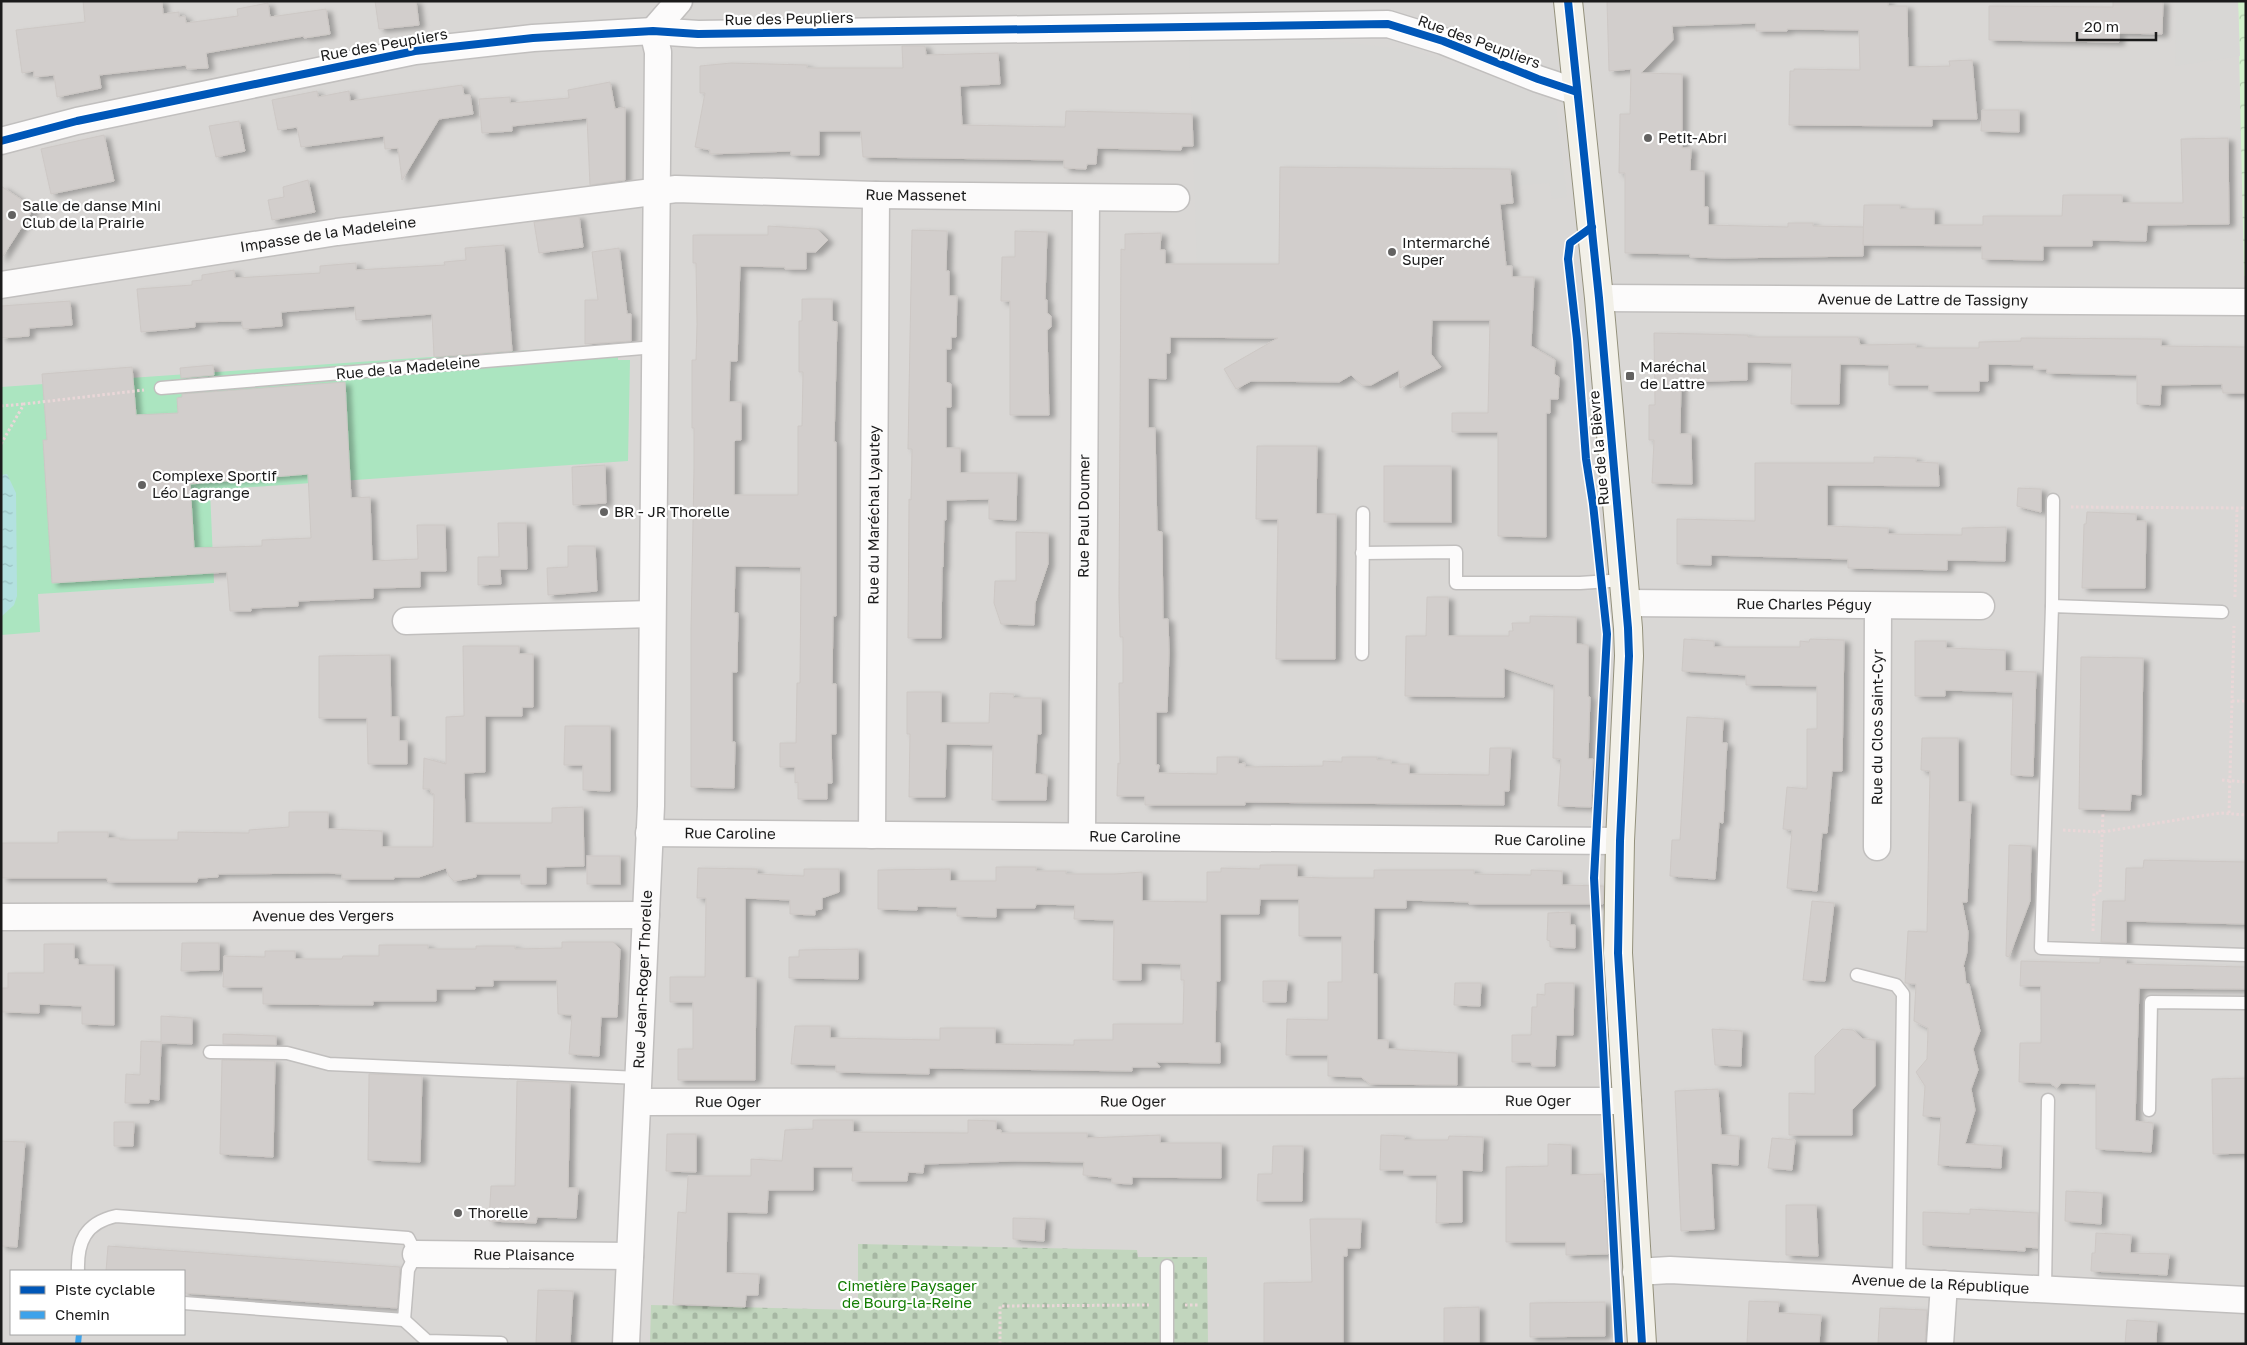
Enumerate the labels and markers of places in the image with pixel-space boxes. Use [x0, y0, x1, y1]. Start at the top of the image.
place label: Petit-Abri [1658, 128, 1727, 146]
marker: Petit-Abri [1642, 132, 1654, 144]
place label: Salle de danse Mini Club de la Prairie [22, 196, 161, 231]
marker: Salle de danse Mini Club de la Prairie [6, 209, 18, 221]
place label: Intermarché Super [1402, 233, 1490, 268]
marker: Intermarché Super [1386, 246, 1398, 258]
place label: Maréchal de Lattre [1640, 357, 1707, 392]
marker: Maréchal de Lattre [1624, 370, 1636, 382]
place label: Complexe Sportif Léo Lagrange [152, 466, 277, 501]
marker: Complexe Sportif Léo Lagrange [136, 479, 148, 491]
place label: BR - JR Thorelle [614, 502, 730, 520]
marker: BR - JR Thorelle [598, 506, 610, 518]
place label: Thorelle [468, 1203, 528, 1221]
marker: Thorelle [452, 1207, 464, 1219]

